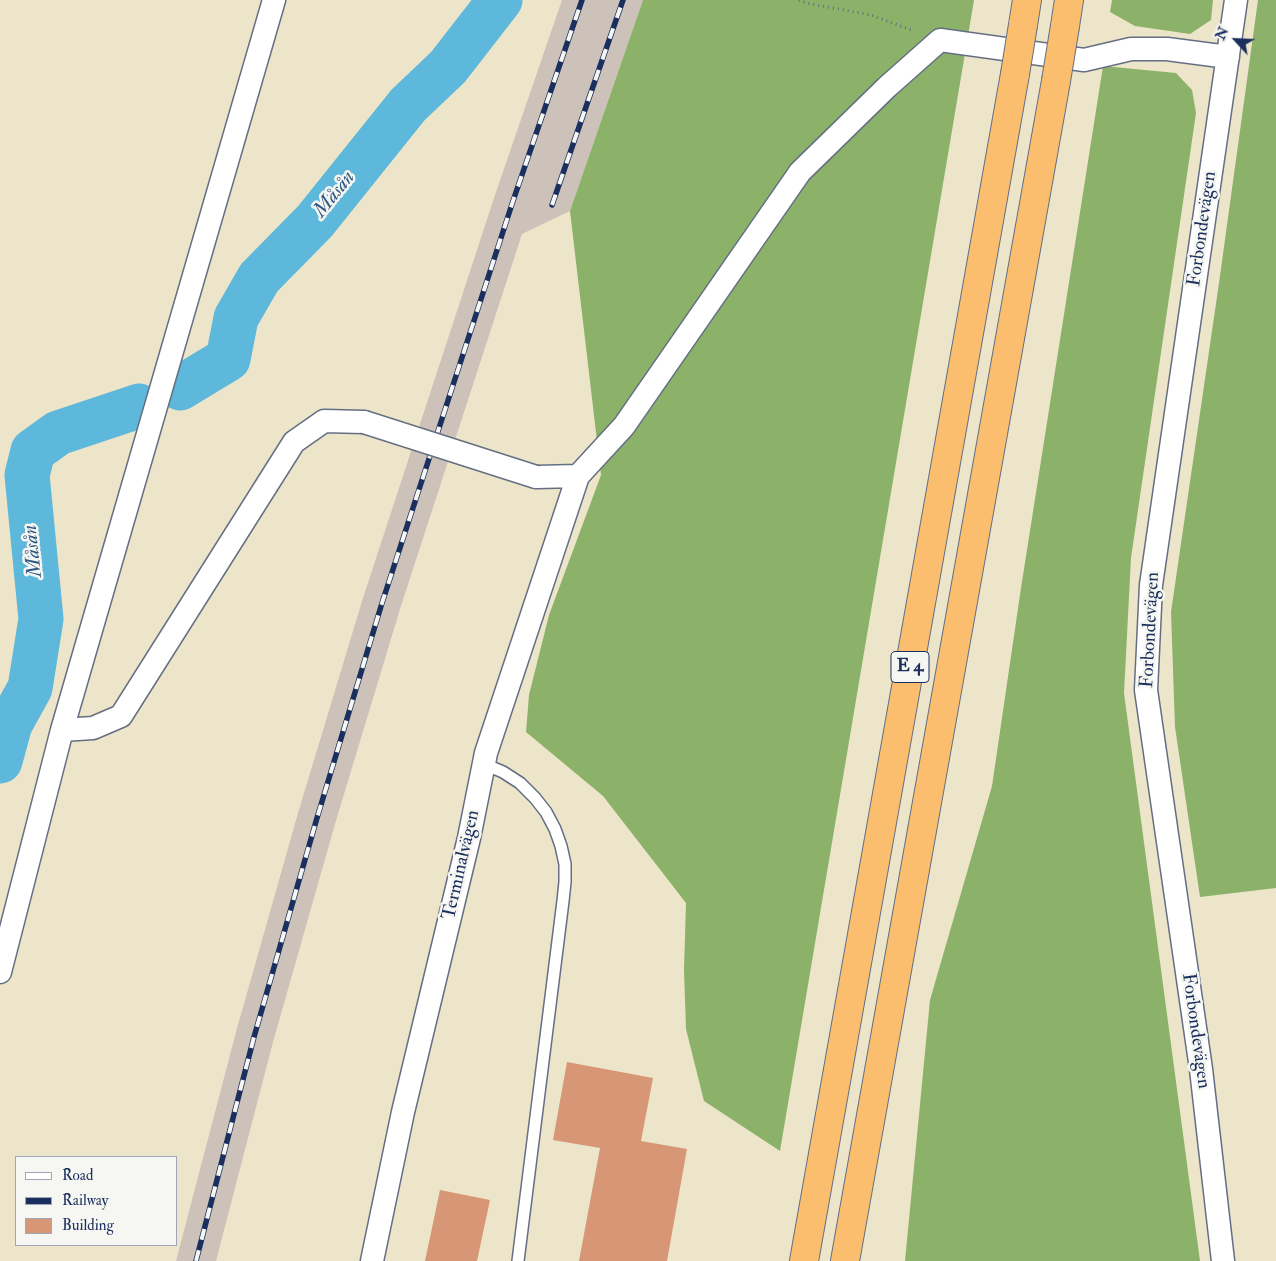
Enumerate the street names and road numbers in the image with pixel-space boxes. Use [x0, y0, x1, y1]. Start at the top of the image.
street label: Forbondevägen [1184, 170, 1222, 288]
street label: Forbondevägen [1137, 571, 1165, 689]
road number: E 4 [891, 652, 929, 682]
street label: Terminalvägen [438, 808, 486, 922]
street label: Forbondevägen [1176, 972, 1214, 1090]

